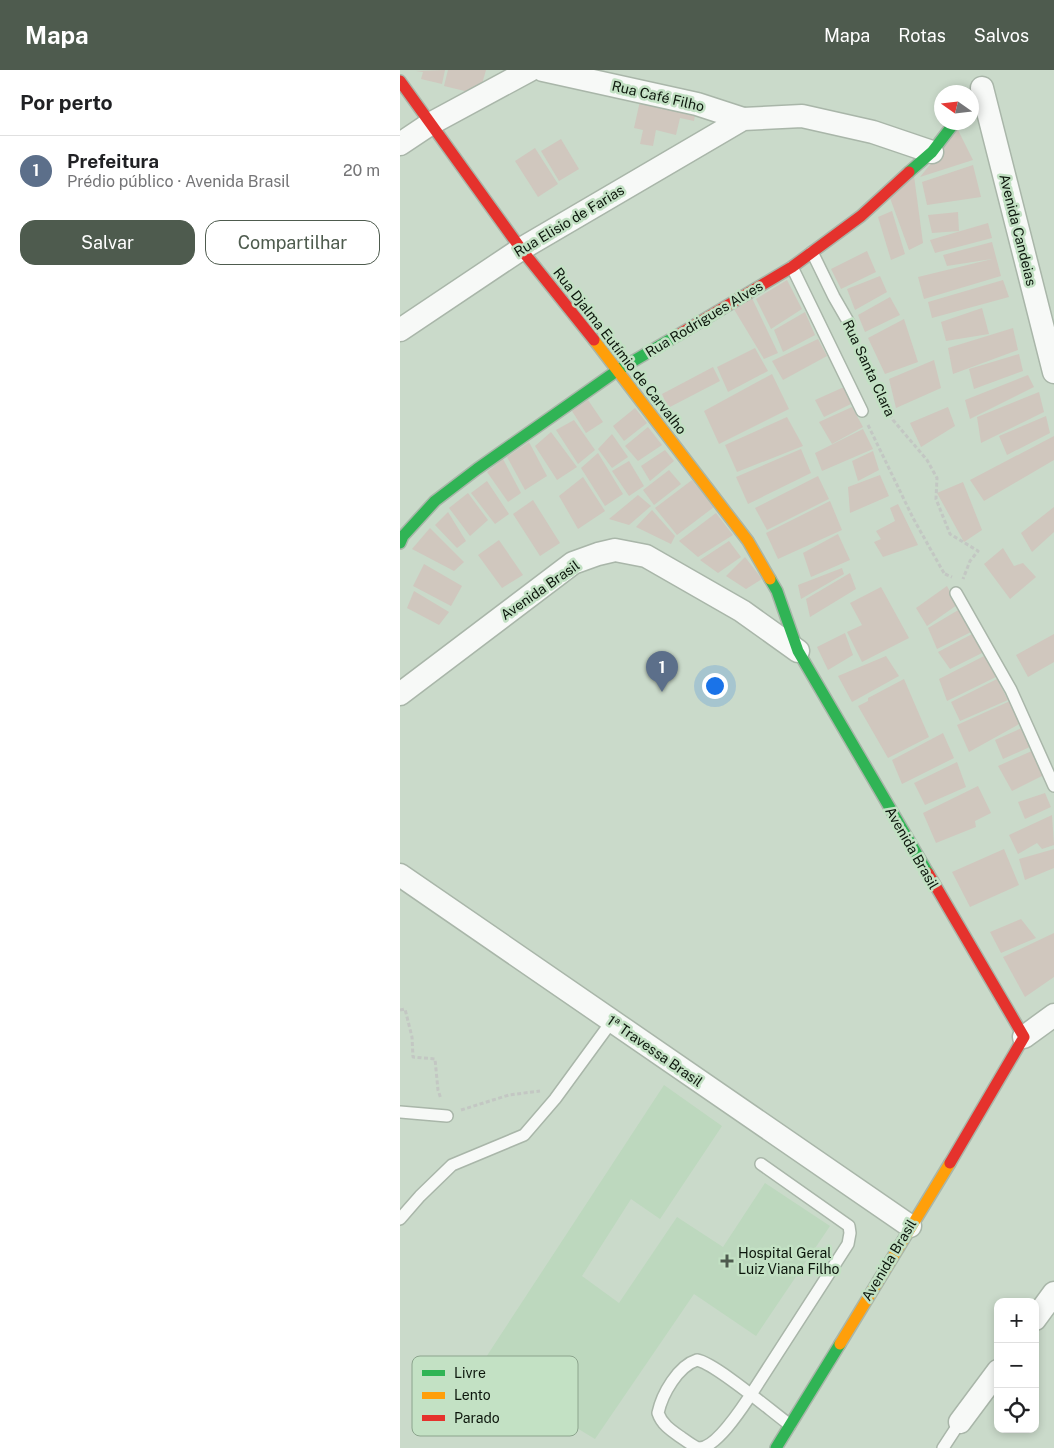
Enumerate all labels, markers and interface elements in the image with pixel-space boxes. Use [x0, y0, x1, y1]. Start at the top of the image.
text: Mapa [25, 21, 89, 49]
text: Mapa [824, 25, 870, 46]
text: Rotas [898, 25, 946, 46]
text: Salvos [974, 25, 1029, 46]
street label: Rua Café Filho [610, 78, 706, 114]
north arrow [934, 85, 979, 130]
text: Por perto [20, 90, 113, 115]
text: Prefeitura [67, 150, 159, 172]
text: 1 [33, 161, 39, 180]
text: 20 m [343, 161, 380, 180]
text: Prédio público · Avenida Brasil [67, 172, 290, 191]
street label: Avenida Candeias [996, 172, 1040, 288]
street label: Rua Elisio de Farias [511, 182, 627, 260]
button: Salvar [20, 220, 195, 265]
button: Compartilhar [205, 220, 380, 265]
street label: Rua Djalma Eutímio de Carvalho [550, 265, 690, 437]
street label: Rua Rodrigues Alves [642, 278, 766, 360]
street label: Rua Santa Clara [840, 317, 898, 419]
street label: Avenida Brasil [498, 557, 582, 623]
pin: 1 [646, 651, 678, 692]
your location [702, 673, 728, 699]
street label: Avenida Brasil [882, 804, 942, 892]
street label: 1ª Travessa Brasil [604, 1012, 706, 1090]
street label: Avenida Brasil [858, 1216, 920, 1304]
place label: Hospital Geral Luiz Viana Filho [738, 1245, 840, 1277]
marker: Hospital Geral Luiz Viana Filho [720, 1254, 734, 1268]
map controls [994, 1298, 1039, 1433]
button: + [994, 1298, 1039, 1343]
button: − [994, 1343, 1039, 1388]
legend [412, 1356, 578, 1436]
text: Livre [454, 1365, 486, 1381]
text: Lento [454, 1387, 491, 1403]
button: locate [994, 1388, 1039, 1433]
text: Parado [454, 1410, 500, 1426]

